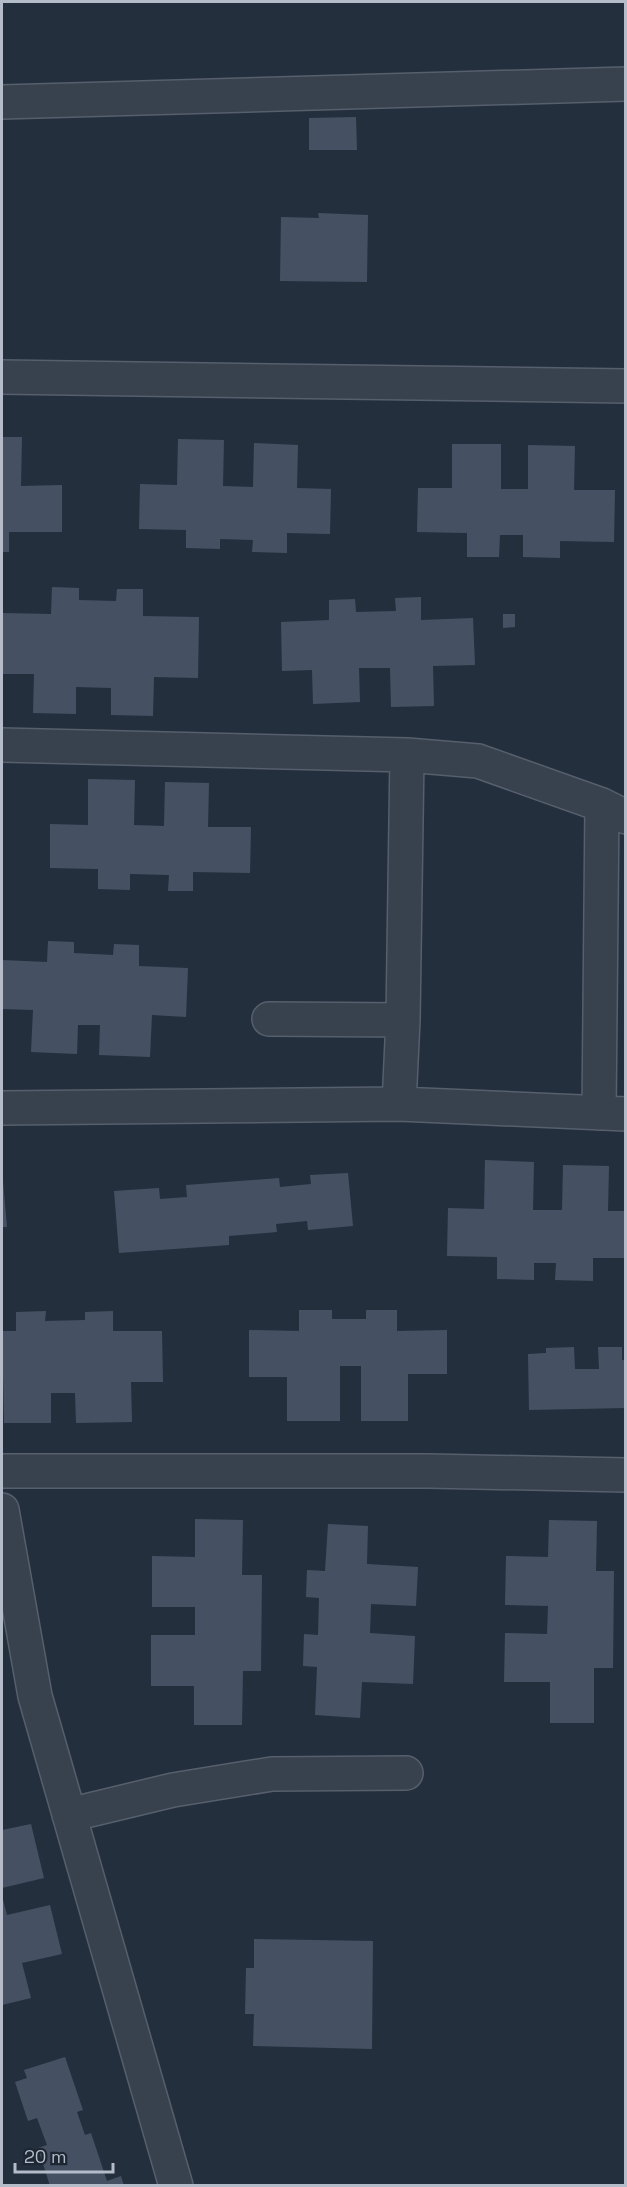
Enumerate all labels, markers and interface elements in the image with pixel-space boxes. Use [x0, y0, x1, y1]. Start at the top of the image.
scale bar [15, 2136, 112, 2174]
text: 20 m [24, 2145, 67, 2168]

